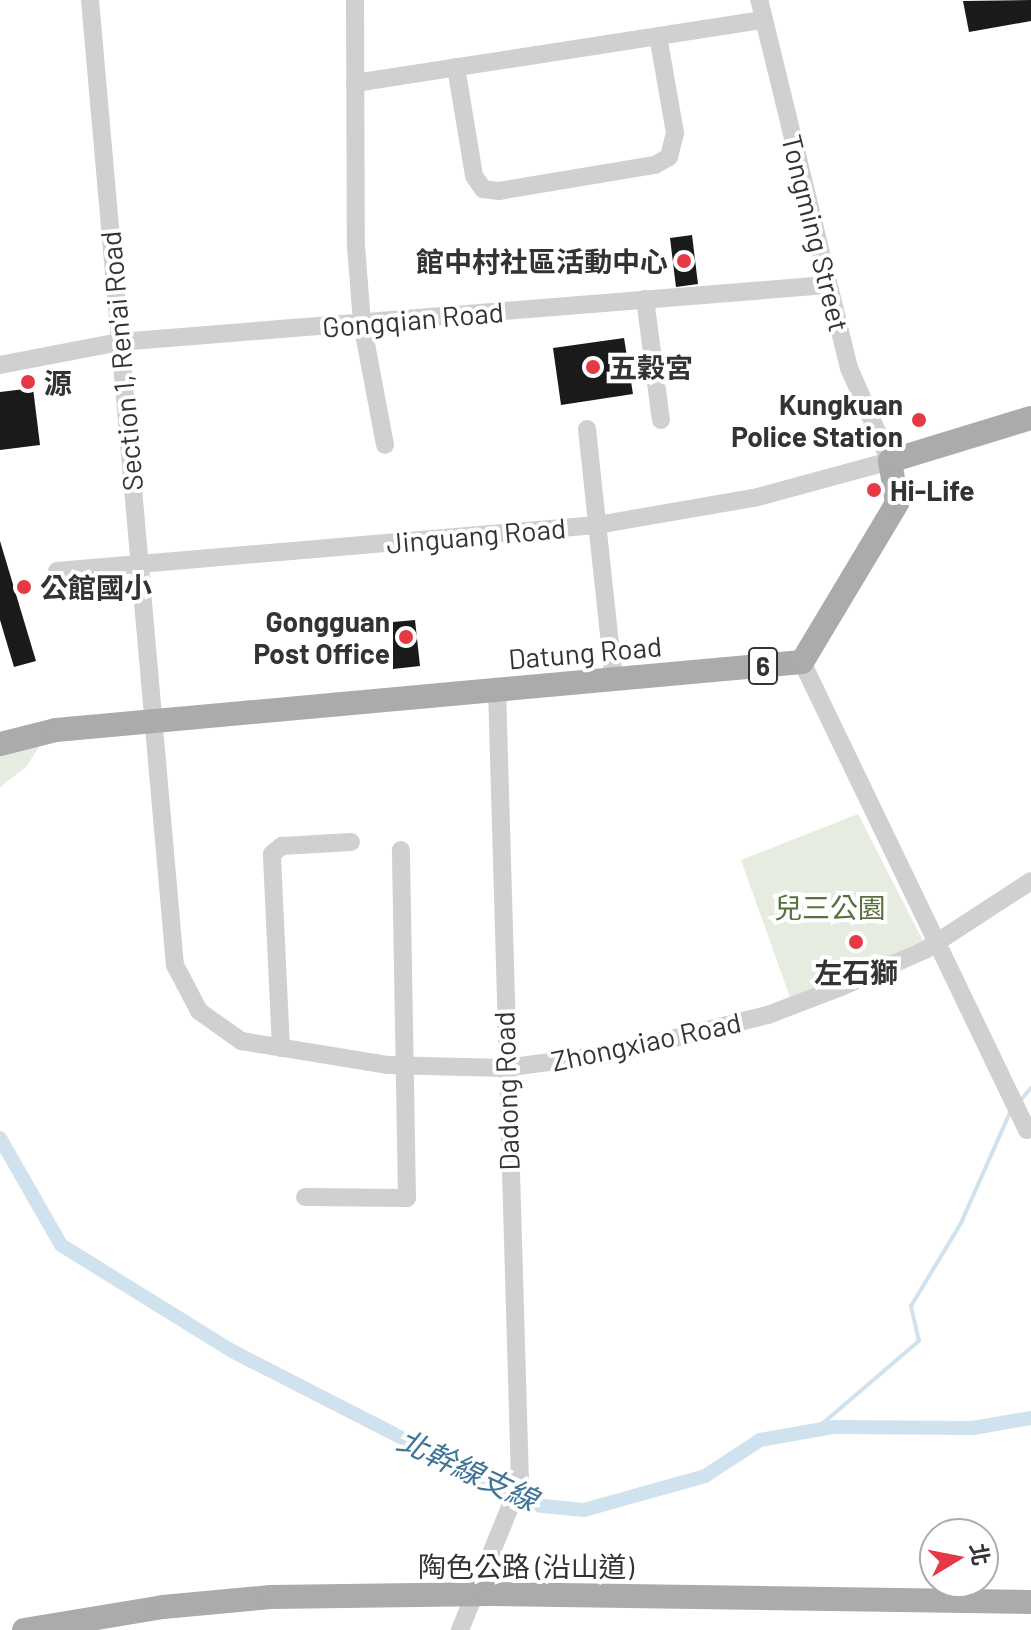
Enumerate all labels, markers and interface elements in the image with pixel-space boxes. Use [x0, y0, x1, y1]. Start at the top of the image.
street label: Tongming Street [775, 131, 857, 335]
street label: Section 1, Ren'ai Road [93, 230, 149, 492]
place label: 館中村社區活動中心 [416, 244, 668, 278]
marker: 館中村社區活動中心 [675, 252, 693, 270]
street label: Gongqian Road [321, 294, 505, 344]
place label: 五穀宮 [609, 350, 693, 384]
marker: 五穀宮 [584, 358, 602, 376]
place label: 源 [44, 365, 72, 399]
marker: 源 [19, 373, 37, 391]
place label: Kungkuan Police Station [731, 387, 903, 453]
marker: Kungkuan Police Station [910, 411, 928, 429]
place label: Hi-Life [890, 473, 975, 507]
marker: Hi-Life [865, 481, 883, 499]
street label: Jinguang Road [385, 510, 567, 560]
place label: 公館國小 [40, 570, 152, 604]
marker: 公館國小 [15, 578, 33, 596]
place label: Gongguan Post Office [253, 604, 390, 670]
marker: Gongguan Post Office [397, 628, 415, 646]
street label: Datung Road [507, 629, 663, 675]
road number: 6 [747, 644, 779, 688]
park label: 兒三公園 [774, 890, 886, 924]
marker: 左石獅 [847, 933, 865, 951]
place label: 左石獅 [814, 955, 898, 989]
street label: Zhongxiao Road [548, 1004, 744, 1078]
street label: Dadong Road [486, 1011, 526, 1171]
water label: 北幹線支線 [392, 1421, 544, 1517]
north arrow [919, 1518, 999, 1598]
text: 北 [966, 1541, 995, 1567]
street label: 陶色公路 (沿山道) [418, 1549, 634, 1583]

